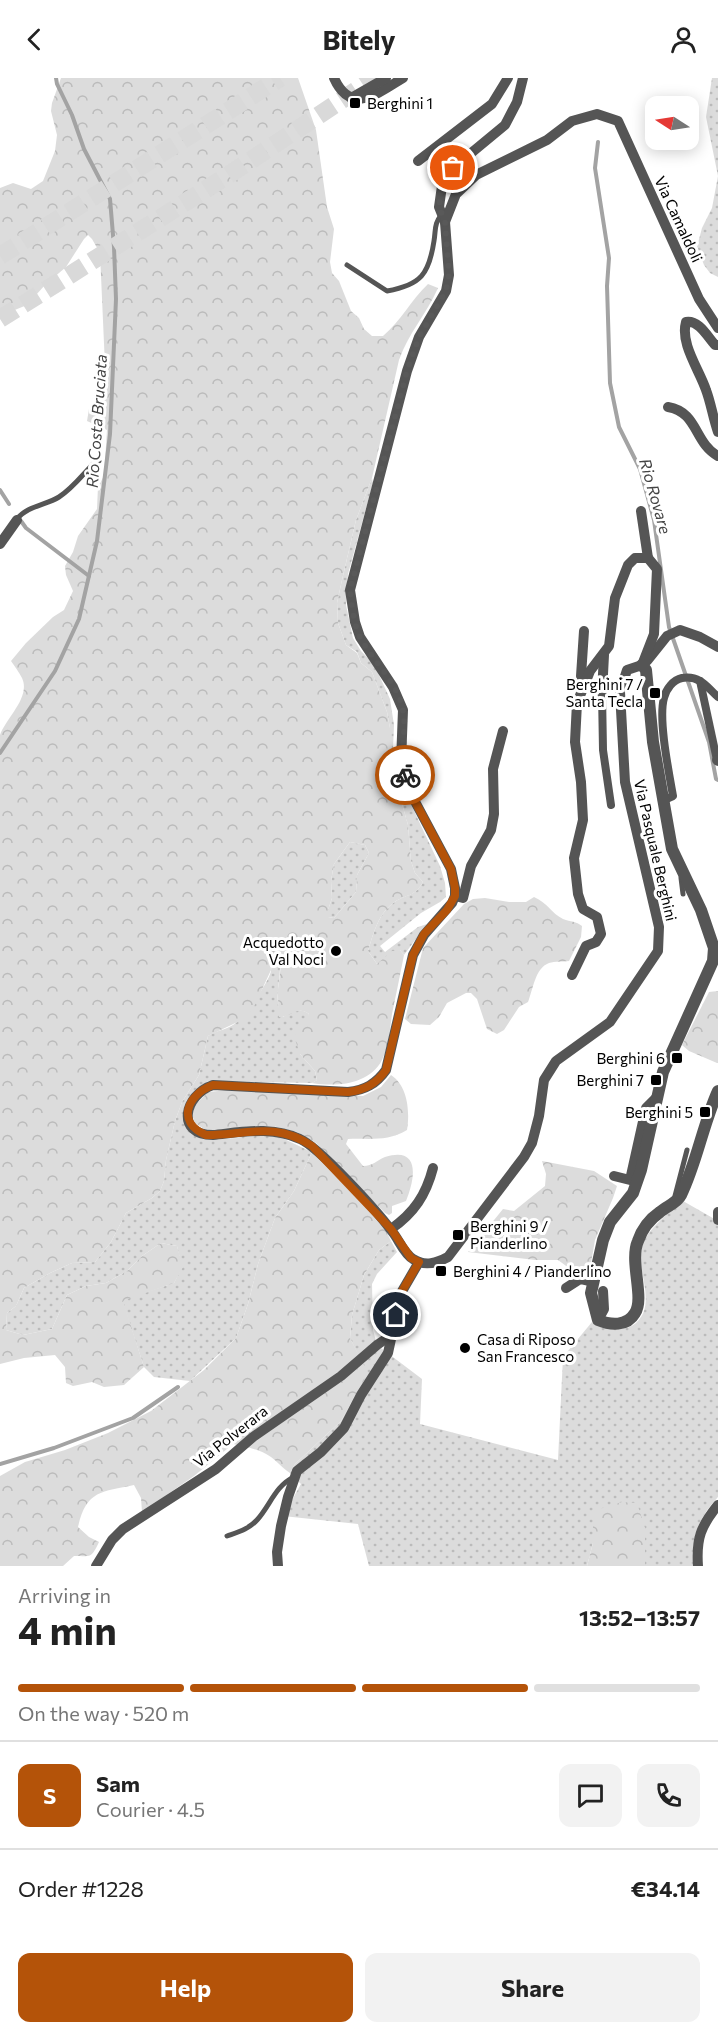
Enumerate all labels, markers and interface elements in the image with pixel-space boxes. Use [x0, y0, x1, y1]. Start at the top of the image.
icon: back [18, 23, 51, 56]
text: Bitely [322, 23, 396, 56]
icon: person [667, 23, 700, 56]
place label: Berghini 1 [367, 94, 433, 112]
marker: Berghini 1 [348, 96, 362, 110]
north arrow [645, 96, 699, 150]
map controls [645, 96, 699, 150]
pin [427, 142, 478, 193]
icon: bag [436, 151, 469, 184]
street label: Via Camaldoli [651, 173, 707, 265]
water label: Rio Costa Bruciata [82, 353, 110, 489]
water label: Rio Rovare [636, 456, 676, 536]
place label: Berghini 7 / Santa Tecla [565, 675, 643, 710]
marker: Berghini 7 / Santa Tecla [648, 686, 662, 700]
courier [375, 745, 435, 805]
icon: bike [389, 759, 422, 792]
street label: Via Pasquale Berghini [631, 777, 681, 923]
place label: Acquedotto Val Noci [243, 933, 324, 968]
marker: Acquedotto Val Noci [329, 944, 343, 958]
place label: Berghini 6 [596, 1049, 665, 1067]
marker: Berghini 6 [670, 1051, 684, 1065]
place label: Berghini 7 [577, 1071, 644, 1089]
marker: Berghini 7 [649, 1073, 663, 1087]
place label: Berghini 5 [625, 1103, 693, 1121]
marker: Berghini 5 [698, 1105, 712, 1119]
place label: Berghini 9 / Pianderlino [470, 1217, 548, 1252]
marker: Berghini 9 / Pianderlino [451, 1228, 465, 1242]
place label: Berghini 4 / Pianderlino [453, 1262, 611, 1280]
marker: Berghini 4 / Pianderlino [434, 1264, 448, 1278]
pin [370, 1289, 421, 1340]
icon: home [379, 1298, 412, 1331]
place label: Casa di Riposo San Francesco [477, 1330, 575, 1365]
marker: Casa di Riposo San Francesco [458, 1341, 472, 1355]
street label: Via Polverara [189, 1401, 271, 1471]
text: Arriving in [18, 1583, 111, 1607]
text: 13:52–13:57 [579, 1604, 700, 1631]
text: 4 min [18, 1605, 117, 1653]
text: On the way · 520 m [18, 1701, 189, 1725]
button: chat [559, 1764, 622, 1827]
button: phone [637, 1764, 700, 1827]
text: Sam [96, 1770, 140, 1797]
text: S [43, 1782, 56, 1809]
text: Courier · 4.5 [96, 1797, 205, 1821]
text: Order #1228 [18, 1875, 144, 1902]
text: €34.14 [631, 1875, 700, 1902]
button: Help [18, 1953, 353, 2022]
button: Share [365, 1953, 700, 2022]

